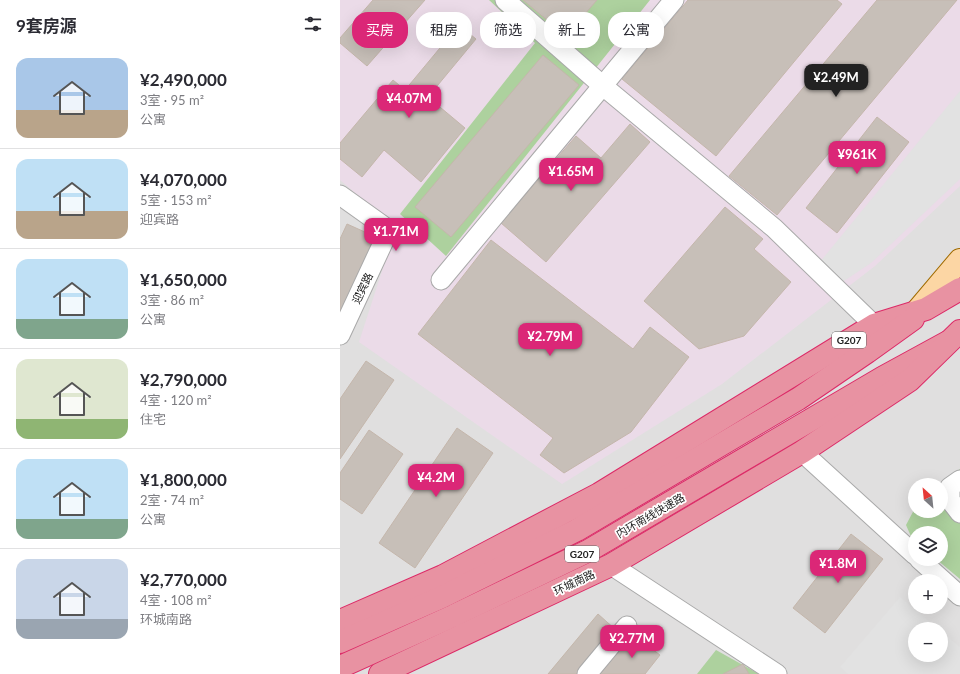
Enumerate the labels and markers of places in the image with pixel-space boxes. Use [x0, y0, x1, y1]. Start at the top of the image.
pin: ¥2.49M [803, 64, 869, 98]
pin: ¥4.07M [376, 85, 442, 119]
pin: ¥961K [829, 141, 885, 175]
pin: ¥1.65M [538, 158, 604, 192]
pin: ¥1.71M [363, 218, 429, 252]
pin: ¥2.79M [517, 323, 583, 357]
pin: ¥4.2M [408, 464, 464, 498]
pin: ¥1.8M [810, 550, 866, 584]
pin: ¥2.77M [599, 625, 665, 659]

